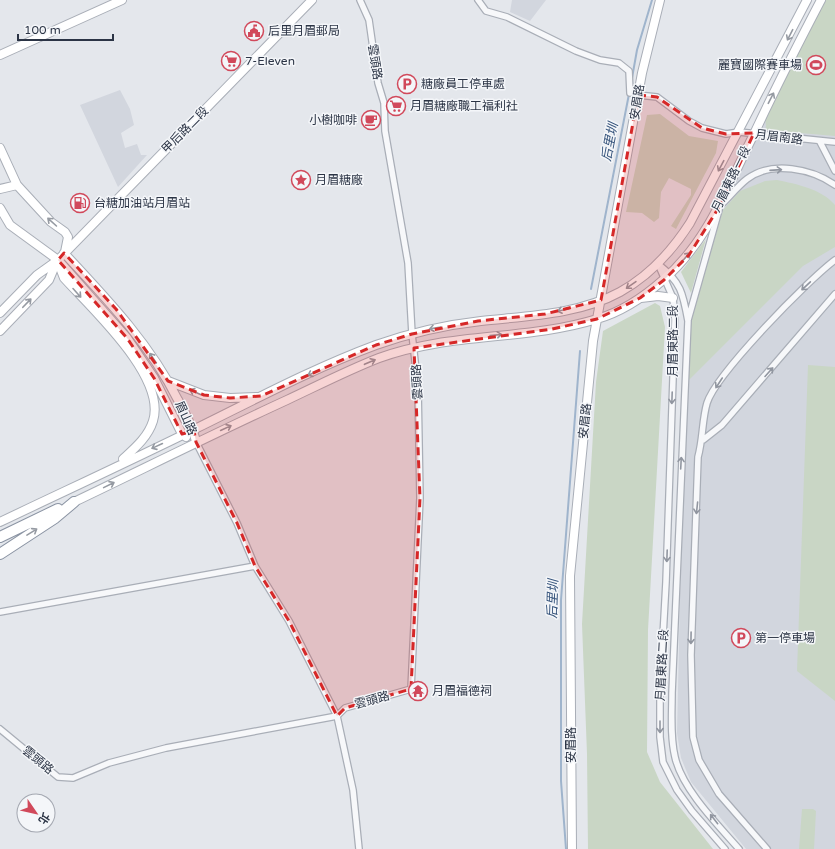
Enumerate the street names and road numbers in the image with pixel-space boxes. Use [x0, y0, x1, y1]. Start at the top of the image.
street label: 雲頭路 [365, 43, 385, 81]
street label: 安眉路 [627, 83, 647, 121]
street label: 甲后路二段 [159, 104, 211, 156]
street label: 月眉南路 [754, 127, 804, 147]
street label: 月眉東路一段 [709, 144, 753, 214]
street label: 月眉東路二段 [666, 305, 680, 377]
street label: 雲頭路 [409, 364, 425, 400]
street label: 眉山路 [172, 399, 200, 437]
street label: 安眉路 [576, 402, 594, 440]
street label: 月眉東路二段 [653, 629, 671, 701]
street label: 雲頭路 [353, 689, 391, 711]
street label: 安眉路 [564, 727, 578, 763]
street label: 雲頭路 [20, 743, 56, 777]

